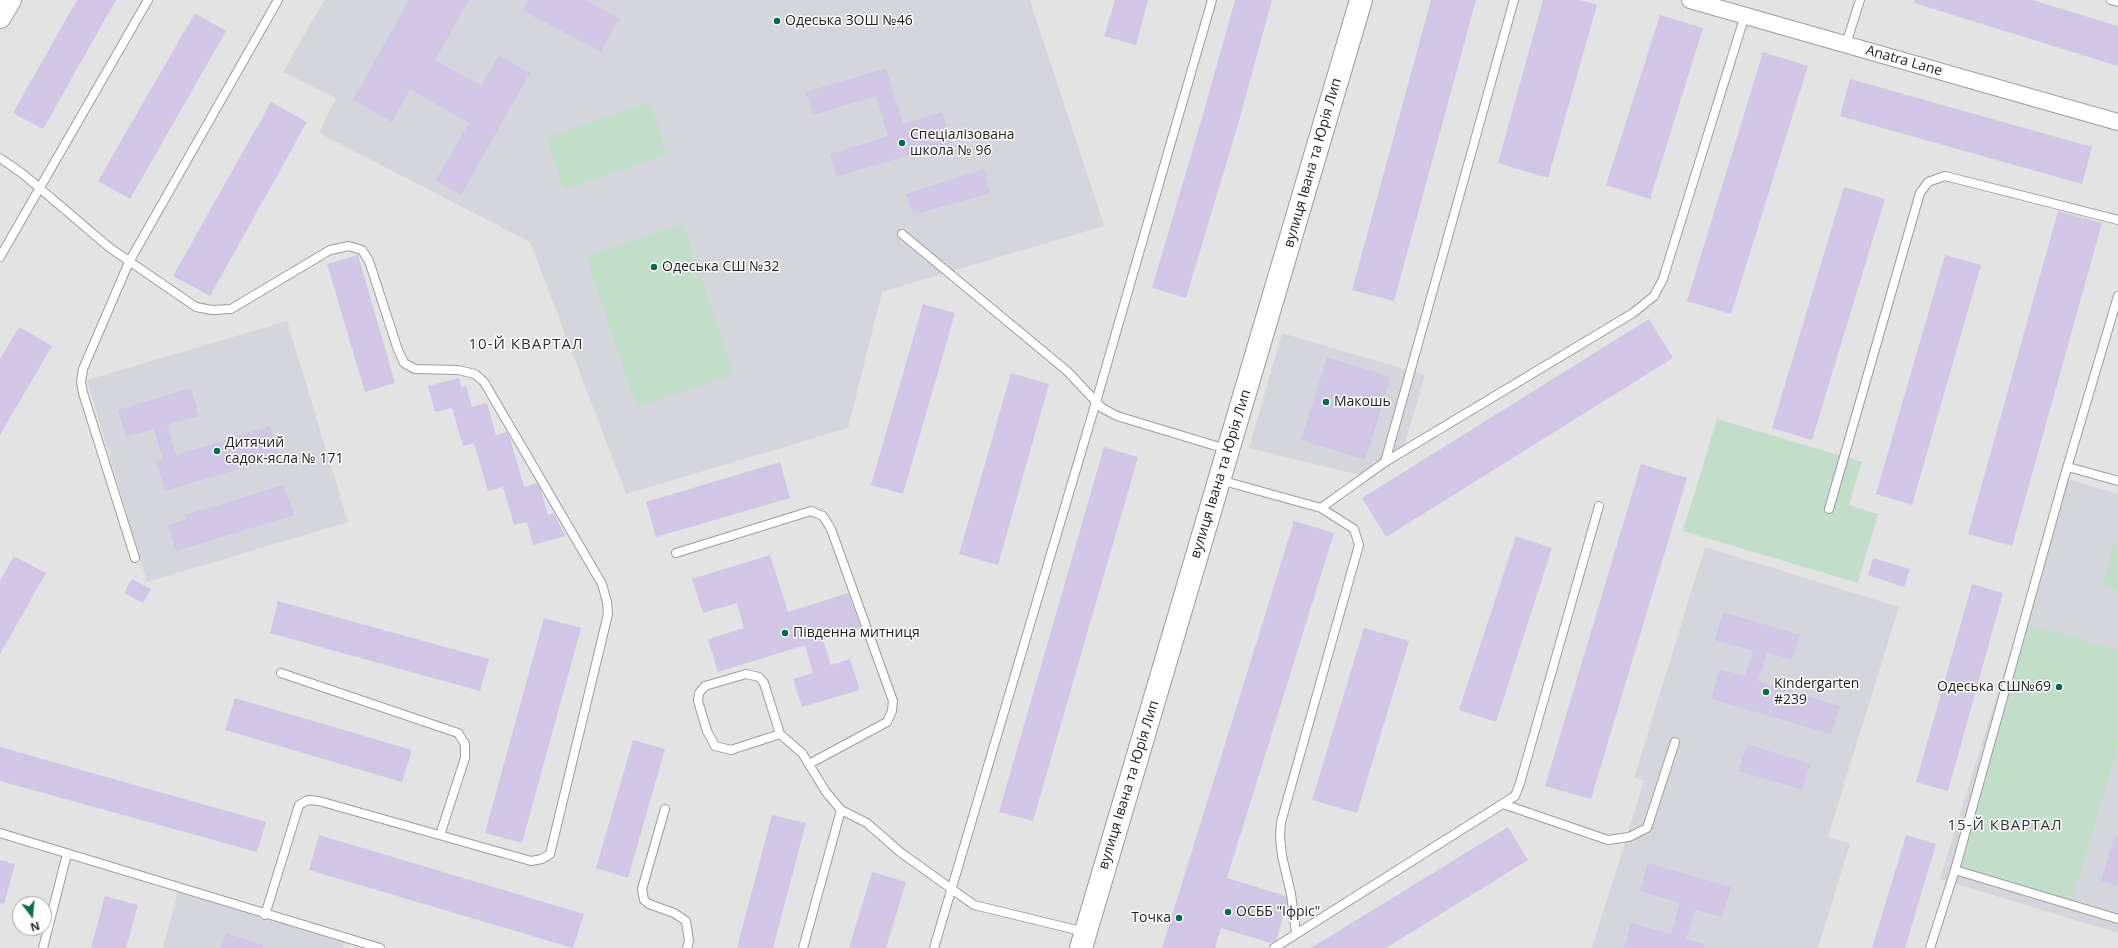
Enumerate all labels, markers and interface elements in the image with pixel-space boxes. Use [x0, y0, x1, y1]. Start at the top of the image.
place label: Одеська ЗОШ №46 [785, 13, 913, 29]
marker: Одеська ЗОШ №46 [772, 16, 782, 26]
street label: Anatra Lane [1864, 42, 1944, 80]
street label: вулиця Івана та Юрія Лип [1281, 76, 1345, 250]
place label: Спеціалізована школа № 96 [910, 127, 1015, 160]
marker: Спеціалізована школа № 96 [897, 138, 907, 148]
place label: Одеська СШ №32 [662, 259, 780, 275]
marker: Одеська СШ №32 [649, 262, 659, 272]
district label: 10-Й КВАРТАЛ [469, 336, 583, 354]
street label: вулиця Івана та Юрія Лип [1187, 388, 1255, 560]
place label: Макошь [1334, 394, 1391, 410]
marker: Макошь [1321, 397, 1331, 407]
place label: Дитячий садок-ясла № 171 [225, 435, 343, 468]
marker: Дитячий садок-ясла № 171 [212, 446, 222, 456]
place label: Південна митниця [793, 625, 920, 641]
marker: Південна митниця [780, 628, 790, 638]
place label: Kindergarten #239 [1774, 676, 1859, 708]
place label: Одеська СШ№69 [1937, 679, 2051, 695]
marker: Одеська СШ№69 [2054, 682, 2064, 692]
marker: Kindergarten #239 [1761, 687, 1771, 697]
street label: вулиця Івана та Юрія Лип [1095, 699, 1163, 871]
district label: 15-Й КВАРТАЛ [1948, 817, 2062, 835]
north arrow [12, 896, 52, 936]
place label: ОСББ "Іфріс" [1236, 904, 1320, 920]
marker: ОСББ "Іфріс" [1223, 907, 1233, 917]
place label: Точка [1131, 910, 1171, 926]
marker: Точка [1174, 913, 1184, 923]
text: N [29, 919, 42, 935]

